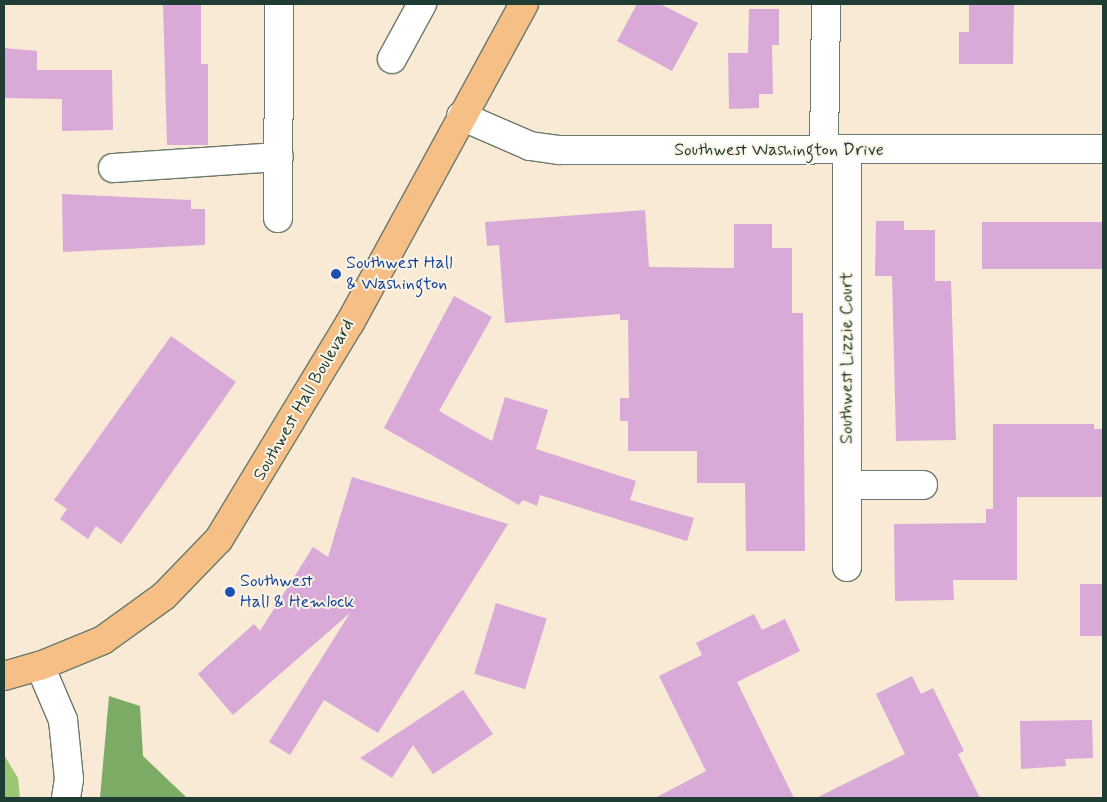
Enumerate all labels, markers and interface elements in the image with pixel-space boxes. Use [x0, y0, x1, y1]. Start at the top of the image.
street label: Southwest Washington Drive [675, 139, 883, 161]
place label: Southwest Hall & Washington [346, 253, 453, 296]
marker: Southwest Hall & Washington [330, 268, 342, 280]
street label: Southwest Lizzie Court [836, 272, 858, 444]
street label: Southwest Hall Boulevard [249, 315, 359, 485]
place label: Southwest Hall & Hemlock [240, 571, 354, 614]
marker: Southwest Hall & Hemlock [224, 586, 236, 598]

